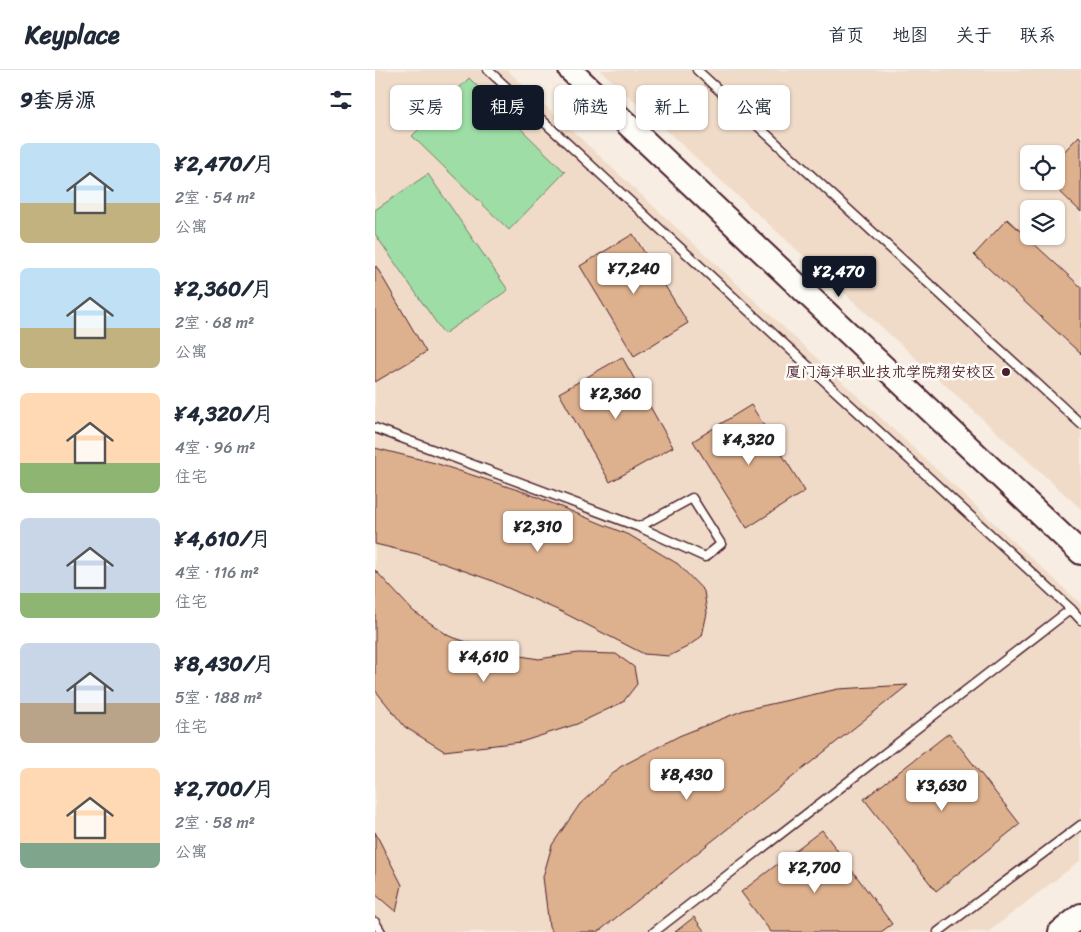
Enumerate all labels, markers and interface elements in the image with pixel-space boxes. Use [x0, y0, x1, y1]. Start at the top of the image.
text: Keyplace [25, 14, 120, 56]
text: 首页 [828, 19, 864, 51]
text: 地图 [892, 19, 928, 51]
text: 关于 [956, 19, 992, 51]
text: 联系 [1020, 19, 1056, 51]
text: 9套房源 [20, 81, 96, 119]
chip: 买房 [390, 85, 462, 130]
chip: 租房 [472, 85, 544, 130]
chip: 筛选 [554, 85, 626, 130]
chip: 新上 [636, 85, 708, 130]
chip: 公寓 [718, 85, 790, 130]
icon: filters [327, 86, 355, 114]
text: ¥2,470/月 [175, 145, 274, 183]
map controls [1020, 145, 1065, 245]
button: locate [1020, 145, 1065, 190]
icon: home [60, 163, 120, 223]
text: 2室 · 54 m² [175, 183, 255, 212]
button: layers [1020, 200, 1065, 245]
text: 公寓 [175, 212, 207, 241]
pin: ¥7,240 [593, 252, 675, 295]
text: ¥7,240 [608, 254, 660, 283]
pin: ¥2,470 [798, 256, 880, 298]
text: ¥2,470 [813, 257, 865, 286]
text: ¥2,360/月 [175, 270, 273, 308]
icon: home [60, 288, 120, 348]
text: 2室 · 68 m² [175, 308, 254, 337]
text: 公寓 [175, 337, 207, 366]
place label: 厦门海洋职业技术学院翔安校区 [786, 359, 996, 385]
marker: 厦门海洋职业技术学院翔安校区 [1000, 366, 1012, 378]
pin: ¥2,360 [575, 378, 657, 420]
text: ¥2,360 [591, 379, 641, 408]
text: ¥4,320/月 [175, 395, 274, 433]
icon: home [60, 413, 120, 473]
pin: ¥4,320 [708, 424, 790, 466]
text: ¥4,320 [723, 425, 775, 454]
text: 4室 · 96 m² [175, 433, 255, 462]
text: 住宅 [175, 462, 207, 491]
pin: ¥2,310 [497, 510, 579, 553]
text: ¥2,310 [514, 512, 562, 541]
text: ¥4,610/月 [175, 520, 271, 558]
icon: home [60, 538, 120, 598]
text: 4室 · 116 m² [175, 558, 259, 587]
text: 住宅 [175, 587, 207, 616]
pin: ¥4,610 [443, 640, 525, 683]
text: ¥4,610 [459, 642, 509, 671]
text: ¥8,430/月 [175, 645, 274, 683]
icon: home [60, 663, 120, 723]
text: 5室 · 188 m² [175, 683, 262, 712]
text: 住宅 [175, 712, 207, 741]
pin: ¥8,430 [646, 758, 728, 801]
text: ¥8,430 [661, 760, 713, 789]
text: ¥2,700/月 [175, 770, 274, 808]
pin: ¥3,630 [901, 770, 983, 812]
text: ¥3,630 [917, 771, 967, 800]
icon: home [60, 788, 120, 848]
text: 2室 · 58 m² [175, 808, 255, 837]
text: 公寓 [175, 837, 207, 866]
pin: ¥2,700 [774, 852, 856, 894]
text: ¥2,700 [789, 853, 841, 882]

